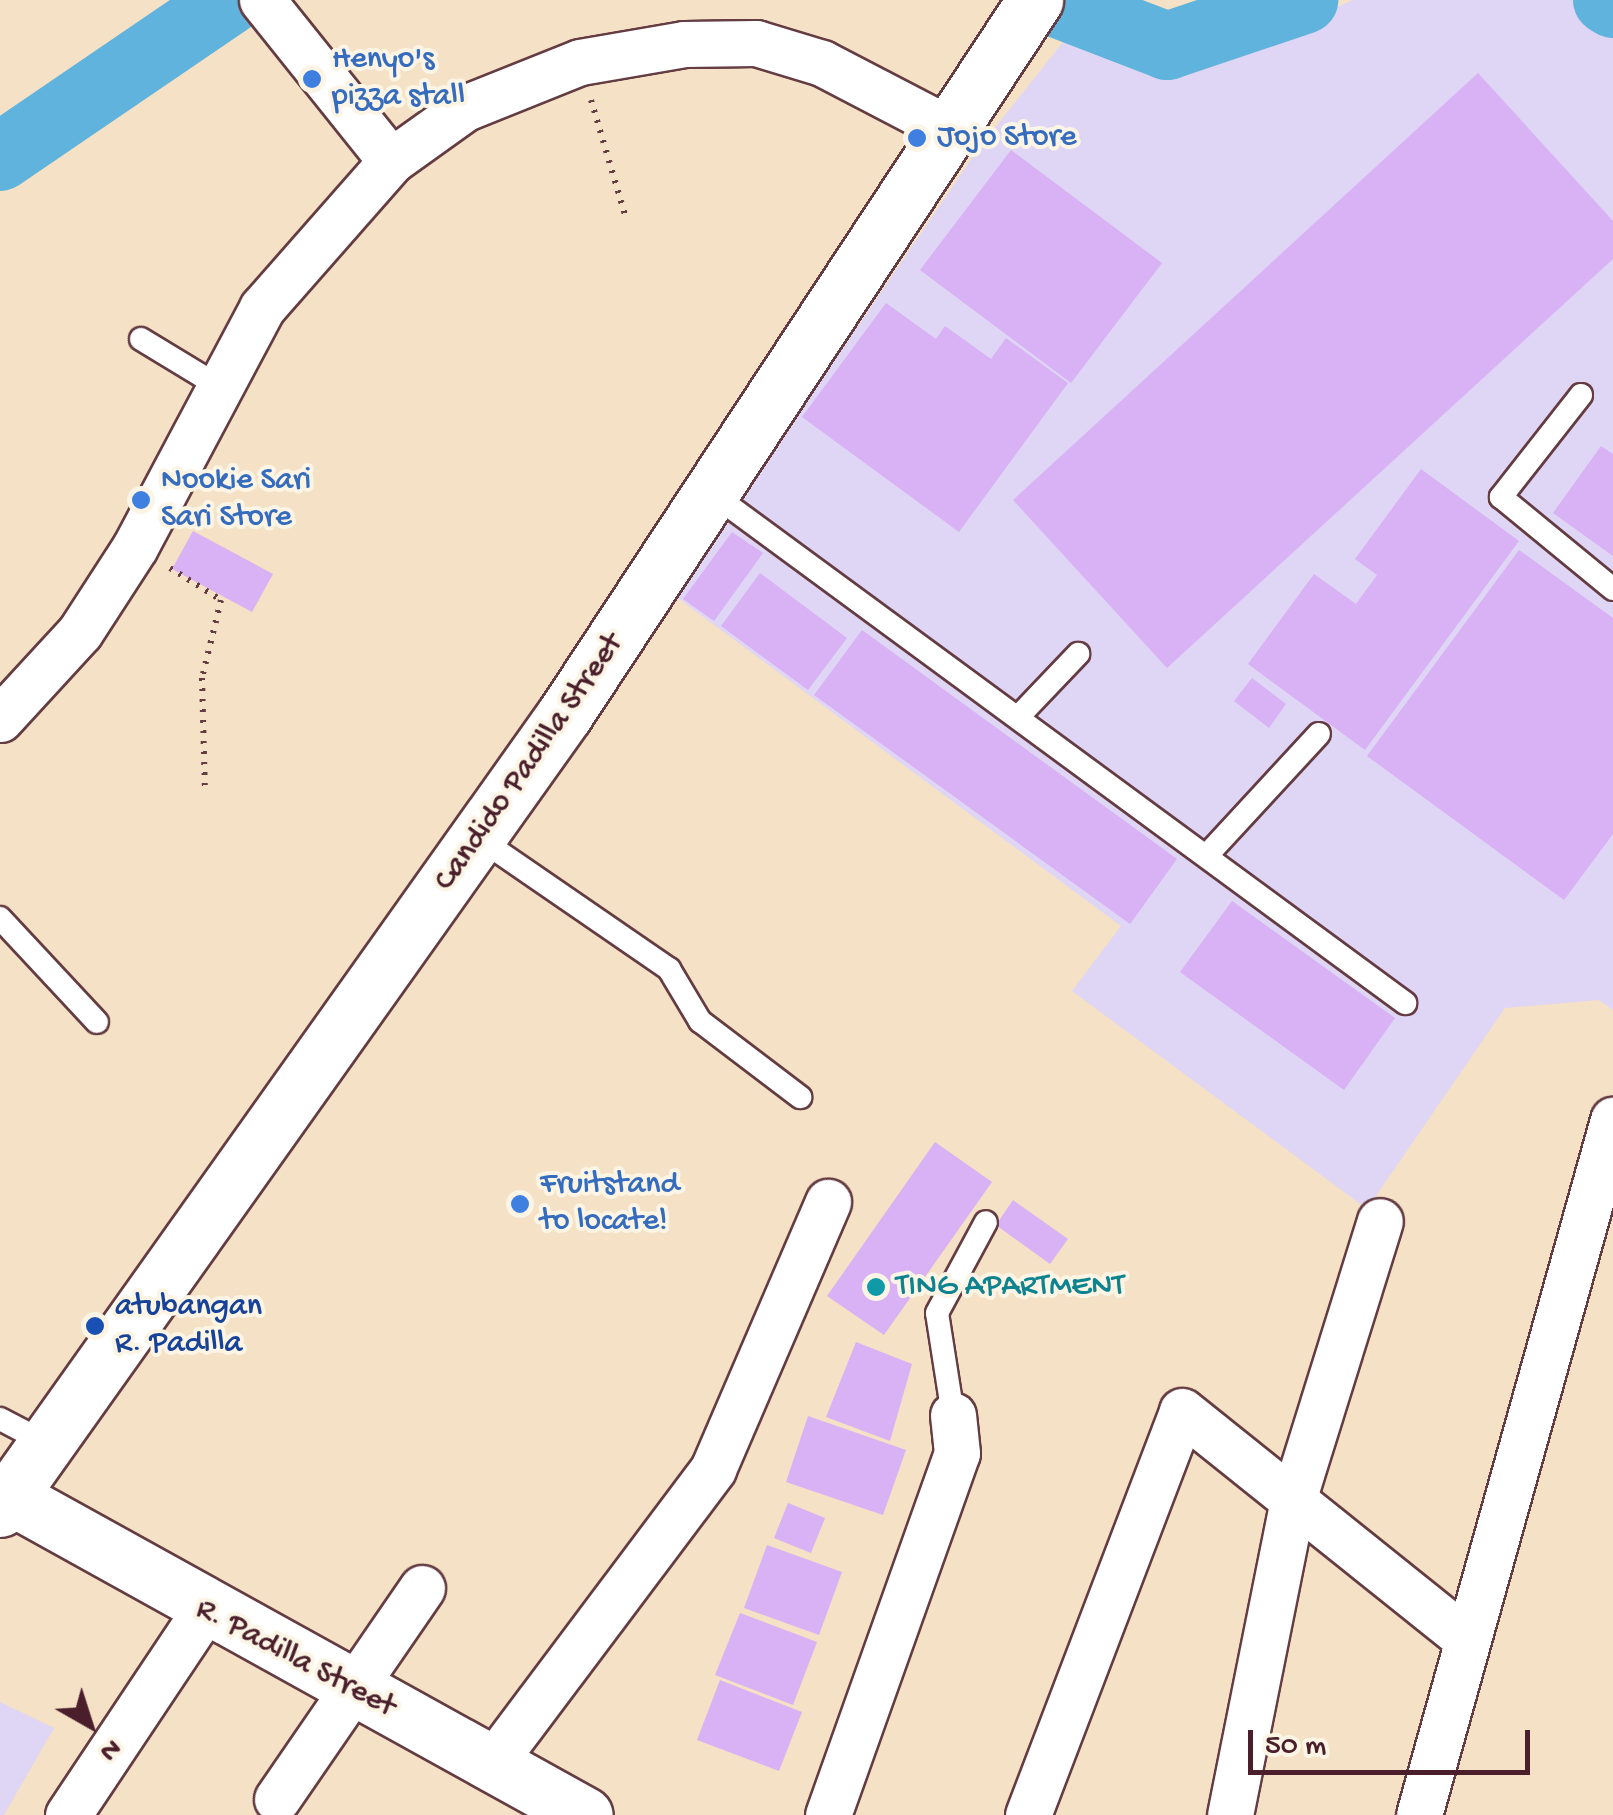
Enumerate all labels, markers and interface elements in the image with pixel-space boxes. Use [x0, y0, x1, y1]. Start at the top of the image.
place label: Henyo's pizza stall [332, 42, 465, 117]
marker: Henyo's pizza stall [301, 68, 323, 90]
place label: Jojo Store [937, 119, 1076, 157]
marker: Jojo Store [906, 127, 928, 149]
place label: Nookie Sari Sari Store [161, 463, 311, 538]
marker: Nookie Sari Sari Store [130, 489, 152, 511]
street label: Candido Padilla Street [427, 627, 633, 899]
place label: Fruitstand to locate! [540, 1167, 679, 1242]
marker: Fruitstand to locate! [509, 1193, 531, 1215]
place label: TING APARTMENT [896, 1268, 1124, 1306]
marker: TING APARTMENT [865, 1276, 887, 1298]
place label: atubangan R. Padilla [115, 1289, 262, 1364]
marker: atubangan R. Padilla [84, 1315, 106, 1337]
street label: R. Padilla Street [189, 1590, 401, 1728]
north arrow [40, 1675, 140, 1775]
scale bar [1253, 1710, 1536, 1772]
text: N [92, 1730, 127, 1767]
text: 50 m [1265, 1730, 1326, 1765]

